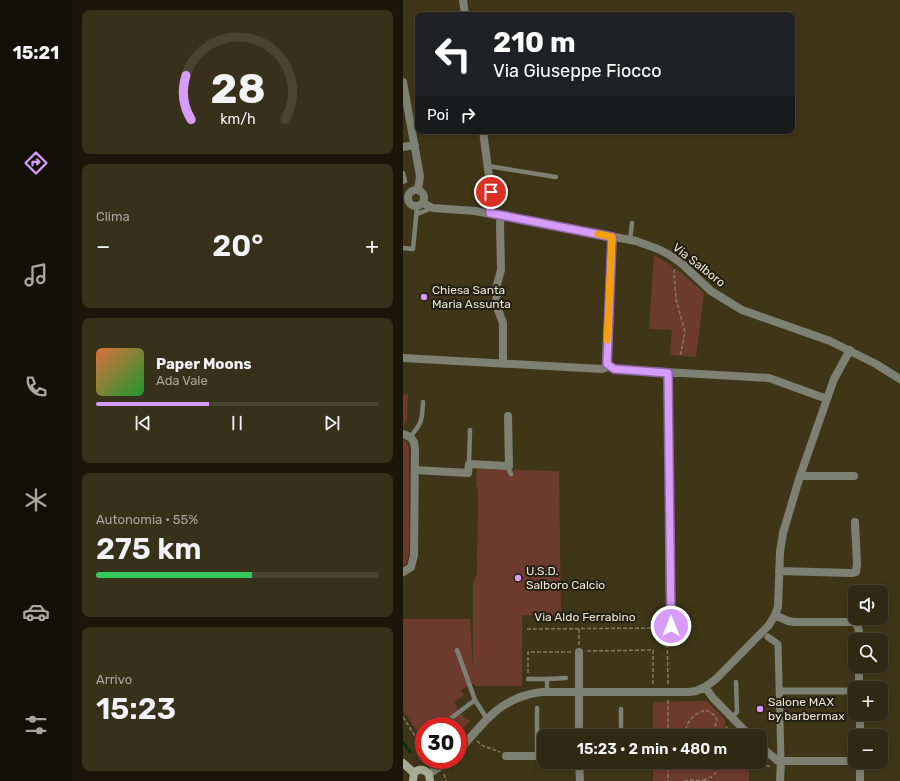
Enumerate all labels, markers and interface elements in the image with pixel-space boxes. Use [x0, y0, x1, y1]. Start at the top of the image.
text: 210 m [493, 26, 576, 59]
icon: left [427, 28, 479, 80]
text: 15:21 [13, 42, 59, 64]
text: Via Giuseppe Fiocco [493, 60, 662, 82]
text: 28 [210, 64, 265, 113]
icon: right [457, 104, 479, 126]
text: Poi [427, 106, 449, 124]
text: km/h [220, 111, 255, 128]
icon: directions [22, 149, 50, 177]
pin [474, 175, 508, 209]
icon: arrive [480, 181, 502, 203]
text: Clima [96, 209, 130, 224]
text: 20° [212, 228, 263, 264]
text: − [96, 233, 110, 260]
text: + [365, 233, 379, 260]
street label: Via Salboro [670, 240, 728, 290]
icon: music [22, 261, 50, 289]
place label: Chiesa Santa Maria Assunta [432, 283, 511, 311]
marker: Chiesa Santa Maria Assunta [419, 292, 429, 302]
text: Paper Moons [156, 355, 252, 373]
icon: phone [22, 373, 50, 401]
text: Ada Vale [156, 373, 208, 388]
icon: previous [132, 412, 154, 434]
icon: pause [226, 412, 248, 434]
icon: next [321, 412, 343, 434]
icon: climate [22, 486, 50, 514]
text: Autonomia · 55% [96, 512, 198, 527]
text: 275 km [96, 531, 202, 567]
place label: U.S.D. Salboro Calcio [526, 564, 605, 592]
marker: U.S.D. Salboro Calcio [513, 573, 523, 583]
map controls [848, 585, 888, 769]
button: sound [848, 585, 888, 625]
icon: car [22, 598, 50, 626]
position arrow [650, 605, 692, 647]
street label: Via Aldo Ferrabino [534, 610, 636, 624]
button: search [848, 633, 888, 673]
text: Arrivo [96, 672, 132, 687]
button: + [848, 681, 888, 721]
text: 15:23 [96, 691, 176, 727]
place label: Salone MAX by barbermax [768, 695, 845, 723]
marker: Salone MAX by barbermax [755, 704, 765, 714]
icon: filters [22, 711, 50, 739]
speed limit sign: 30 [415, 717, 467, 769]
button: − [848, 729, 888, 769]
text: 15:23 · 2 min · 480 m [577, 740, 727, 758]

